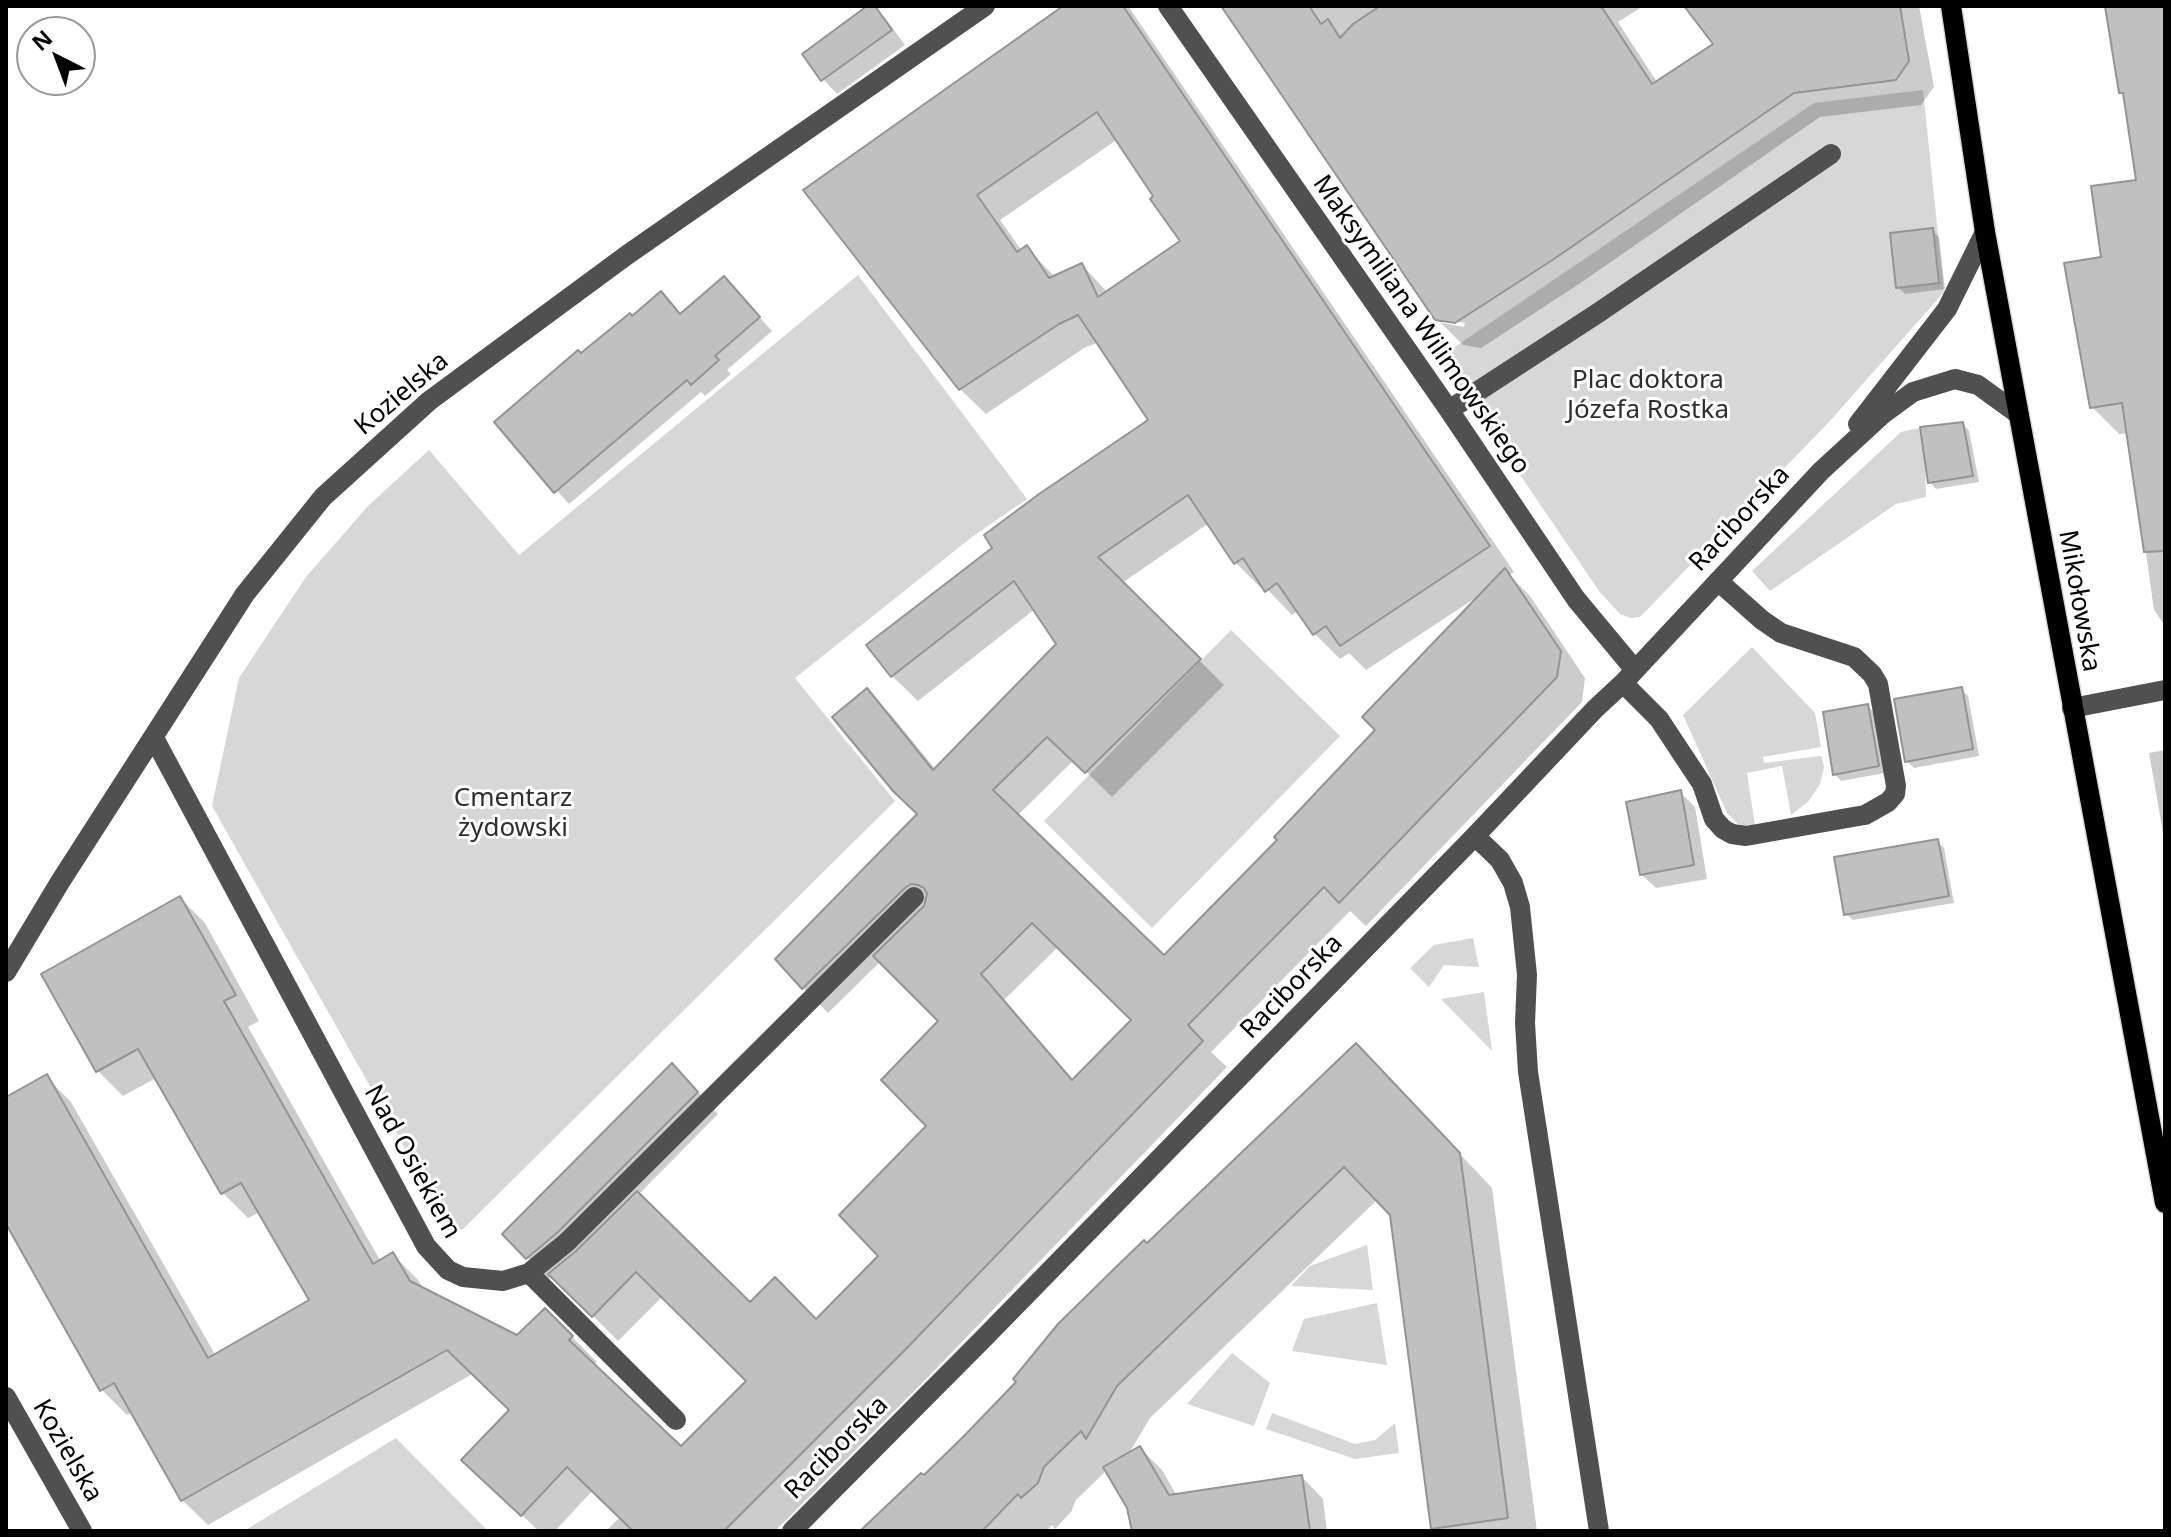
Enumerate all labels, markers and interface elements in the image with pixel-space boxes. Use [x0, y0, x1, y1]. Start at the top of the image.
north arrow [16, 16, 96, 96]
text: N [25, 23, 58, 57]
street label: Maksymiliana Wilimowskiego [1306, 169, 1536, 481]
street label: Kozielska [349, 346, 455, 442]
park label: Plac doktora Józefa Rostka [1567, 365, 1729, 426]
street label: Raciborska [1683, 460, 1797, 578]
street label: Mikołowska [2051, 528, 2107, 674]
park label: Cmentarz żydowski [454, 783, 572, 844]
street label: Raciborska [1234, 928, 1350, 1046]
street label: Nad Osiekiem [357, 1080, 467, 1244]
street label: Raciborska [779, 1390, 895, 1506]
street label: Kozielska [25, 1394, 109, 1508]

